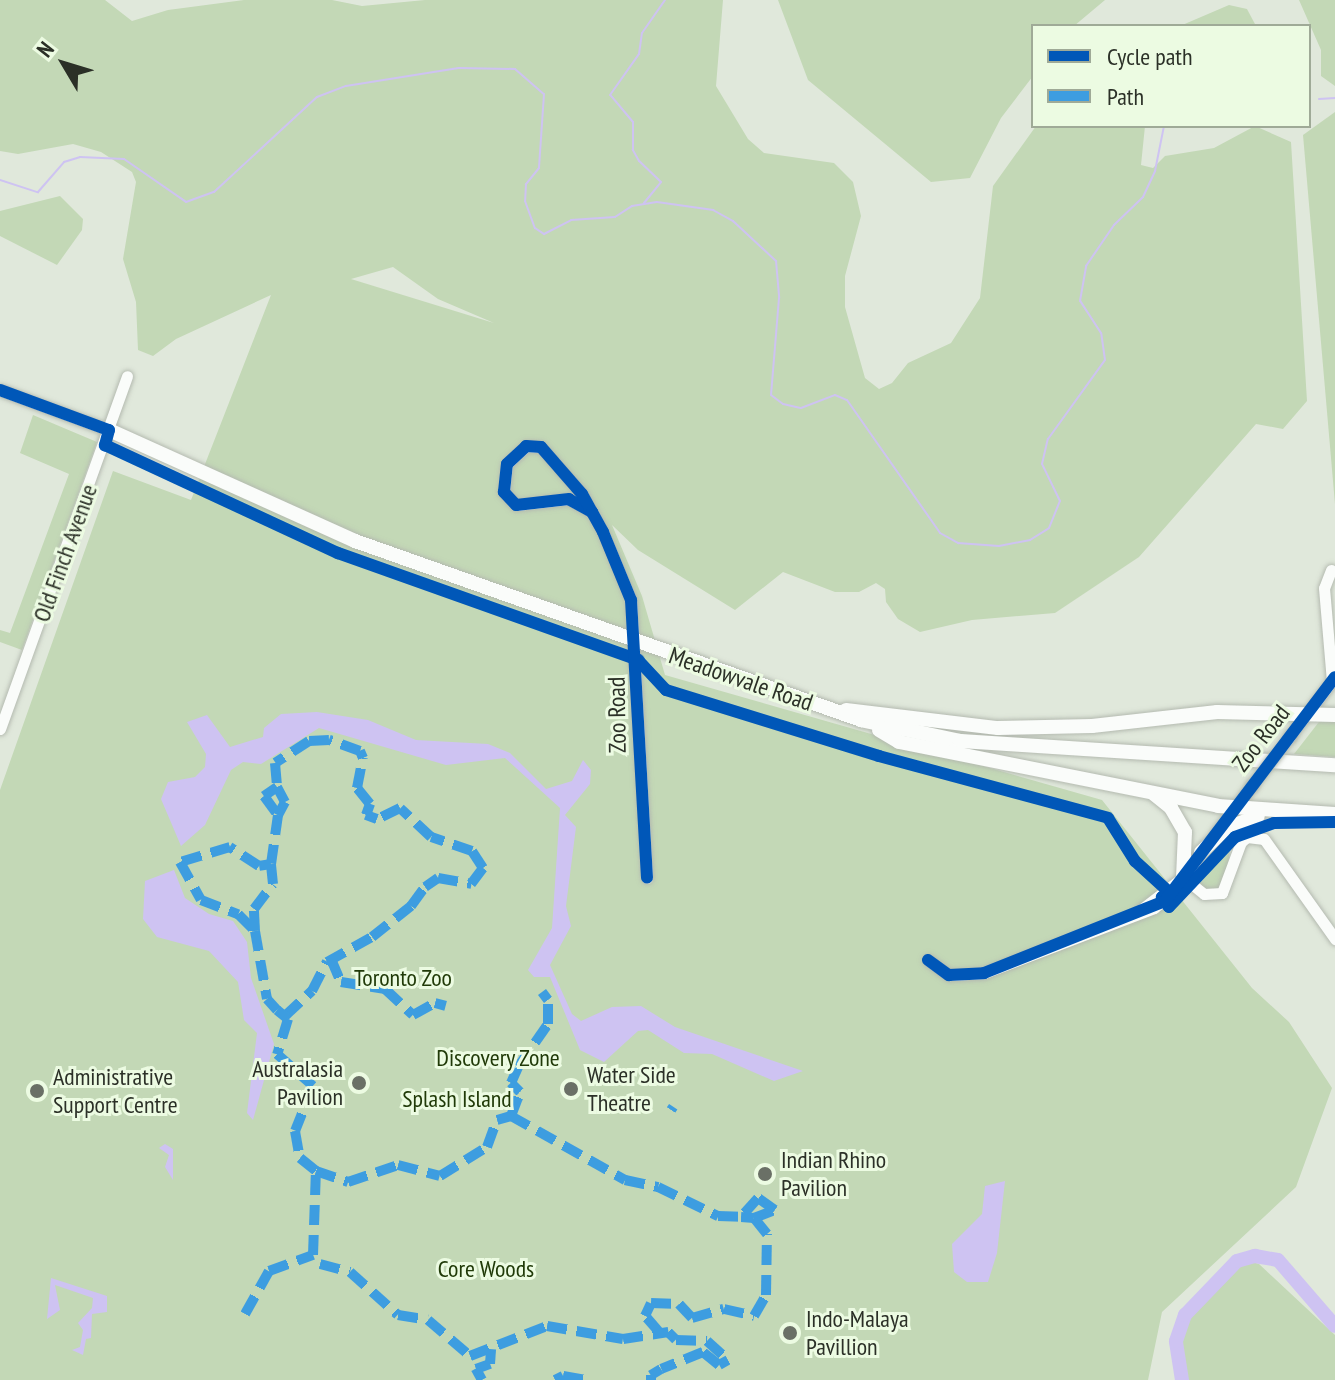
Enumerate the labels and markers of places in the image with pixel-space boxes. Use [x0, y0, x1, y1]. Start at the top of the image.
place label: Australasia Pavilion [252, 1055, 343, 1111]
place label: Water Side Theatre [587, 1061, 676, 1117]
place label: Administrative Support Centre [53, 1063, 178, 1119]
marker: Australasia Pavilion [350, 1074, 368, 1092]
marker: Water Side Theatre [562, 1080, 580, 1098]
marker: Administrative Support Centre [28, 1082, 46, 1100]
place label: Indian Rhino Pavilion [781, 1146, 886, 1202]
marker: Indian Rhino Pavilion [756, 1165, 774, 1183]
place label: Indo-Malaya Pavillion [806, 1305, 909, 1361]
marker: Indo-Malaya Pavillion [781, 1324, 799, 1342]

